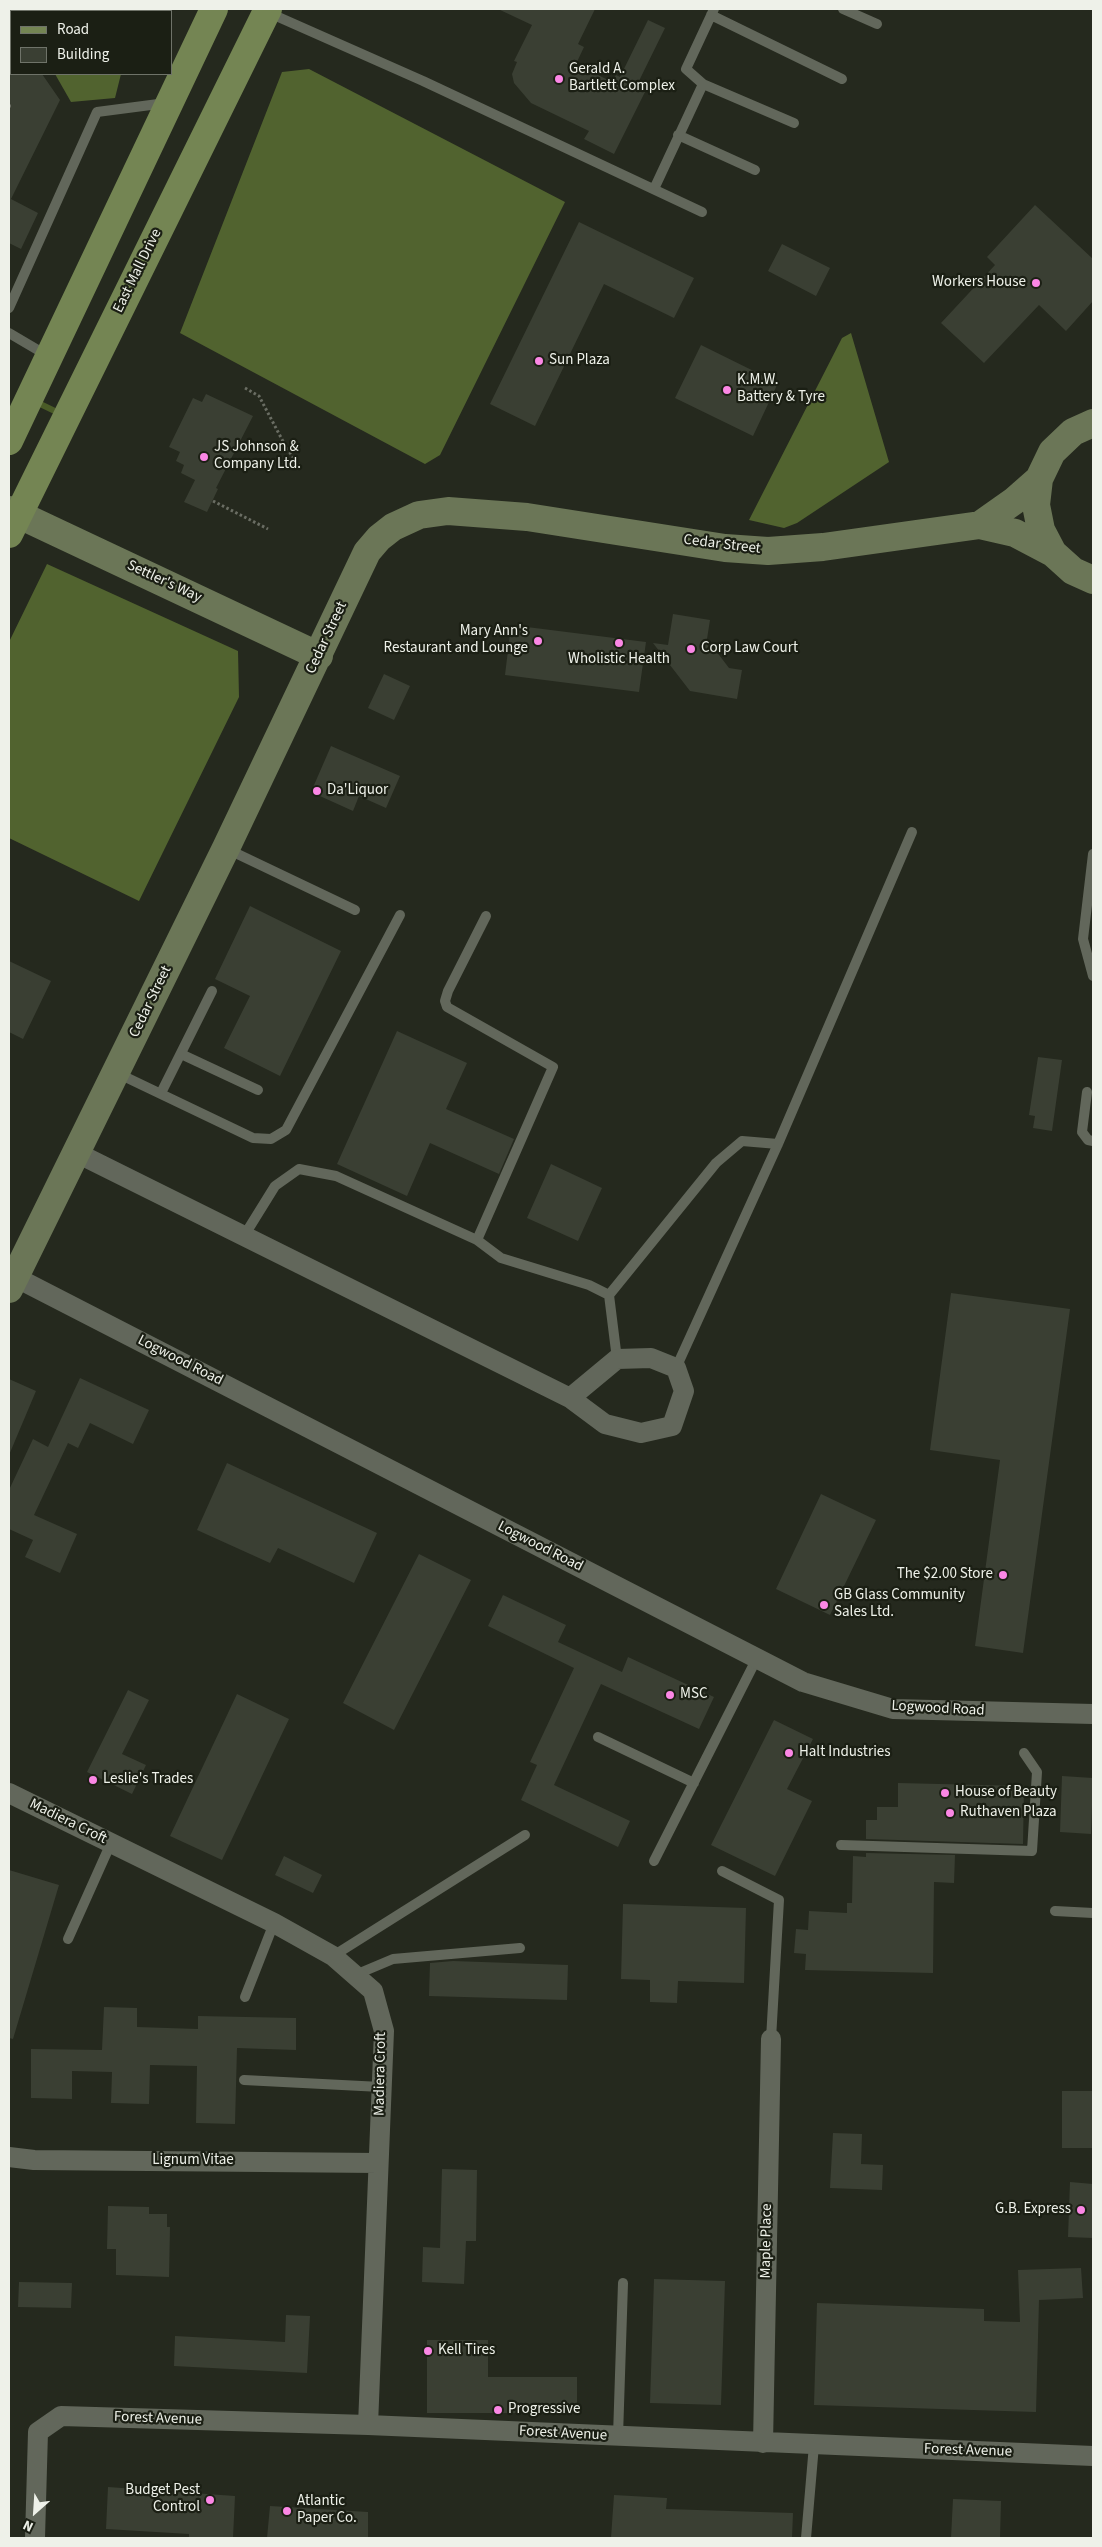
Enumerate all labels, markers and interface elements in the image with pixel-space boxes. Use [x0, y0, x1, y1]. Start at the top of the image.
legend [10, 10, 172, 75]
text: Road [57, 19, 89, 40]
text: Building [57, 44, 109, 65]
place label: Gerald A. Bartlett Complex [569, 61, 675, 96]
marker: Gerald A. Bartlett Complex [553, 73, 565, 85]
street label: East Mall Drive [110, 226, 166, 316]
place label: Workers House [932, 274, 1026, 292]
marker: Workers House [1030, 277, 1042, 289]
place label: Sun Plaza [549, 352, 610, 370]
marker: Sun Plaza [533, 355, 545, 367]
place label: K.M.W. Battery & Tyre [737, 372, 825, 407]
marker: K.M.W. Battery & Tyre [721, 384, 733, 396]
place label: JS Johnson & Company Ltd. [214, 439, 301, 474]
marker: JS Johnson & Company Ltd. [198, 451, 210, 463]
street label: Cedar Street [682, 531, 762, 559]
street label: Settler's Way [124, 557, 204, 607]
street label: Cedar Street [302, 599, 352, 677]
place label: Mary Ann's Restaurant and Lounge [384, 623, 528, 658]
marker: Mary Ann's Restaurant and Lounge [532, 635, 544, 647]
marker: Wholistic Health [613, 637, 625, 649]
place label: Corp Law Court [701, 640, 798, 658]
marker: Corp Law Court [685, 643, 697, 655]
place label: Wholistic Health [568, 651, 670, 669]
place label: Da'Liquor [327, 782, 388, 800]
marker: Da'Liquor [311, 785, 323, 797]
street label: Cedar Street [126, 963, 176, 1041]
street label: Logwood Road [134, 1332, 226, 1390]
street label: Logwood Road [494, 1518, 586, 1576]
place label: The $2.00 Store [897, 1566, 993, 1584]
marker: The $2.00 Store [997, 1569, 1009, 1581]
place label: GB Glass Community Sales Ltd. [834, 1587, 965, 1622]
marker: GB Glass Community Sales Ltd. [818, 1599, 830, 1611]
place label: MSC [680, 1686, 707, 1704]
marker: MSC [664, 1689, 676, 1701]
street label: Logwood Road [891, 1698, 985, 1720]
place label: Halt Industries [799, 1744, 891, 1762]
marker: Halt Industries [783, 1747, 795, 1759]
place label: Leslie's Trades [103, 1771, 193, 1789]
marker: Leslie's Trades [87, 1774, 99, 1786]
place label: House of Beauty [955, 1784, 1057, 1802]
marker: House of Beauty [939, 1787, 951, 1799]
street label: Madiera Croft [26, 1796, 110, 1848]
place label: Ruthaven Plaza [960, 1804, 1057, 1822]
marker: Ruthaven Plaza [944, 1807, 956, 1819]
street label: Madiera Croft [371, 2032, 391, 2116]
street label: Lignum Vitae [152, 2152, 234, 2170]
place label: G.B. Express [995, 2201, 1071, 2219]
street label: Maple Place [757, 2203, 777, 2279]
marker: G.B. Express [1075, 2204, 1087, 2216]
place label: Kell Tires [438, 2342, 495, 2360]
marker: Kell Tires [422, 2345, 434, 2357]
place label: Progressive [508, 2401, 580, 2419]
marker: Progressive [492, 2404, 504, 2416]
street label: Forest Avenue [114, 2408, 202, 2430]
street label: Forest Avenue [519, 2423, 607, 2445]
street label: Forest Avenue [924, 2440, 1012, 2462]
place label: Budget Pest Control [125, 2482, 200, 2517]
north arrow [10, 2487, 60, 2537]
place label: Atlantic Paper Co. [297, 2493, 357, 2528]
marker: Budget Pest Control [204, 2494, 216, 2506]
marker: Atlantic Paper Co. [281, 2505, 293, 2517]
text: N [20, 2514, 37, 2537]

